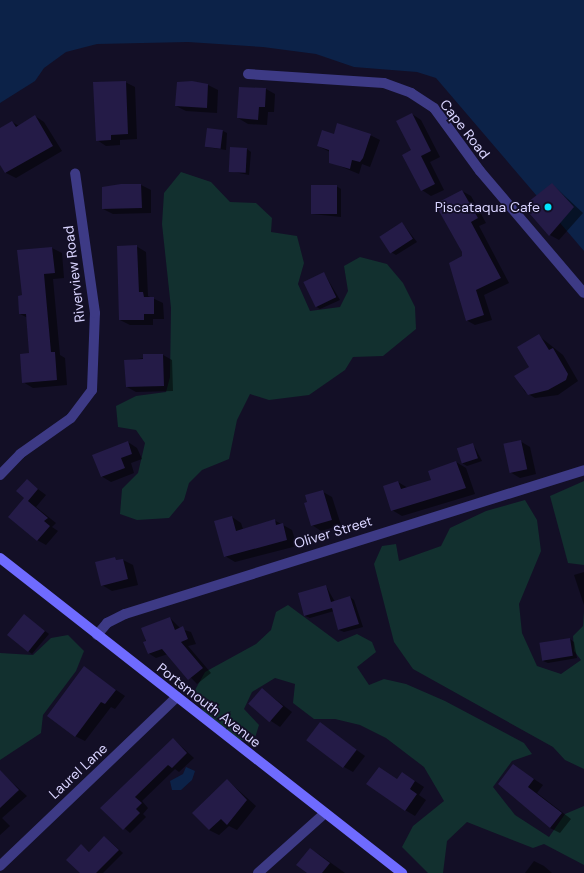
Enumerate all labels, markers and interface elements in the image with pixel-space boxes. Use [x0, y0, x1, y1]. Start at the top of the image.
street label: Cape Road [437, 96, 493, 162]
place label: Piscataqua Cafe [435, 199, 540, 215]
marker: Piscataqua Cafe [543, 202, 553, 212]
street label: Riverview Road [60, 225, 88, 323]
street label: Oliver Street [292, 512, 374, 552]
street label: Portsmouth Avenue [154, 659, 264, 751]
street label: Laurel Lane [45, 740, 111, 802]

